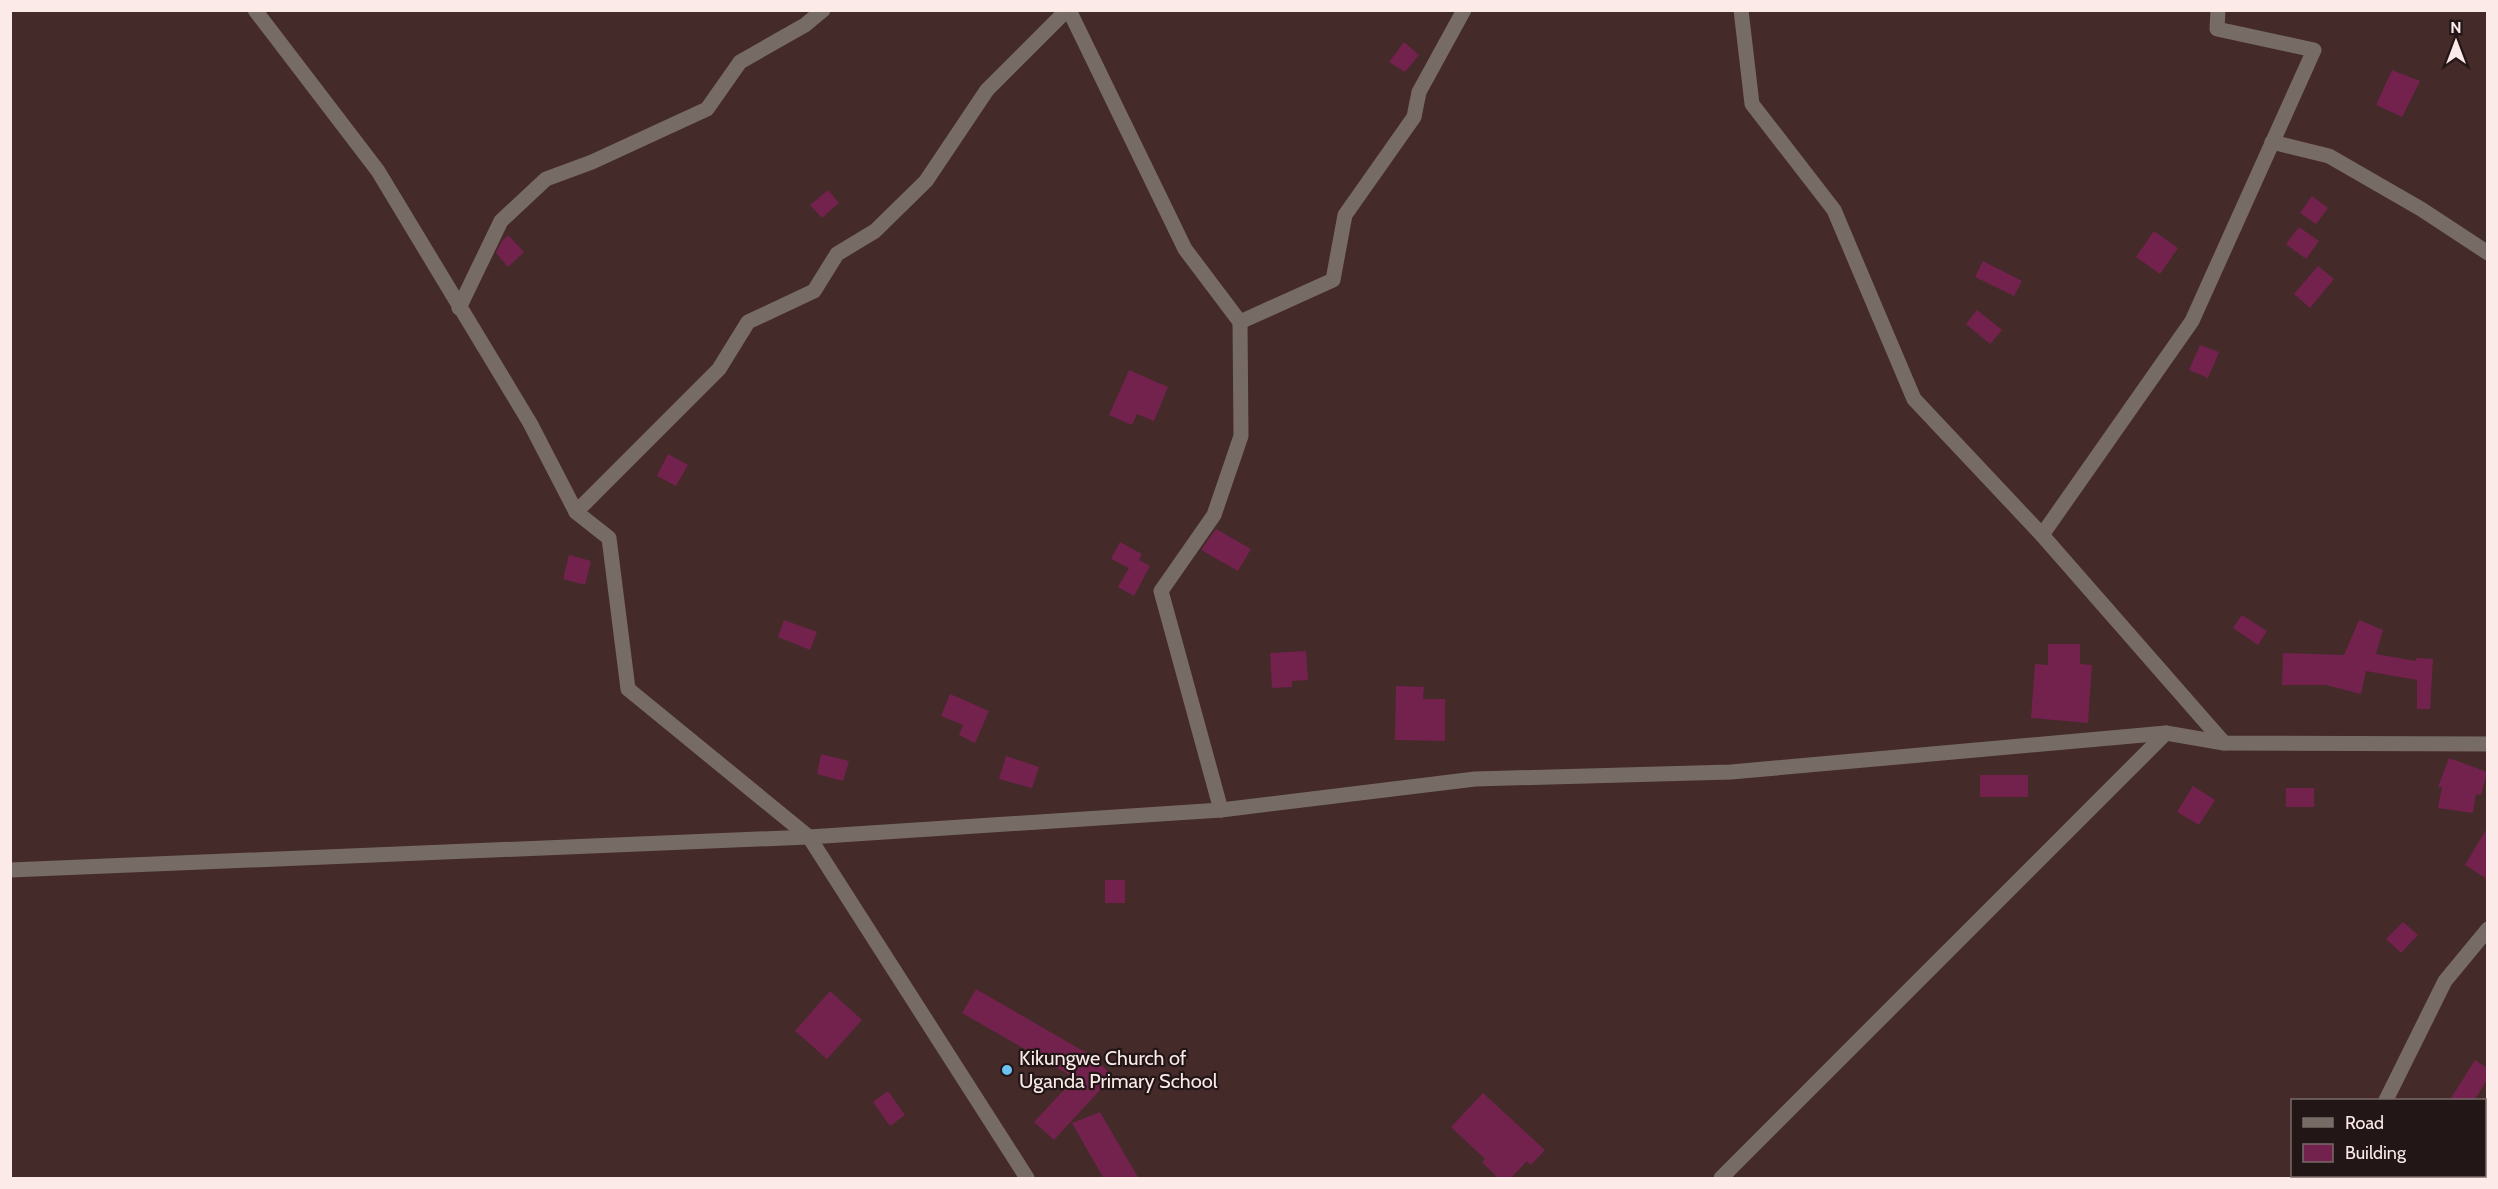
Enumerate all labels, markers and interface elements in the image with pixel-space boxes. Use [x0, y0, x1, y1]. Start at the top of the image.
north arrow [2426, 12, 2486, 72]
text: N [2450, 18, 2462, 37]
place label: Kikungwe Church of Uganda Primary School [1019, 1046, 1218, 1093]
marker: Kikungwe Church of Uganda Primary School [1000, 1063, 1014, 1077]
legend [2291, 1099, 2486, 1177]
text: Road [2345, 1112, 2384, 1134]
text: Building [2345, 1142, 2407, 1164]

